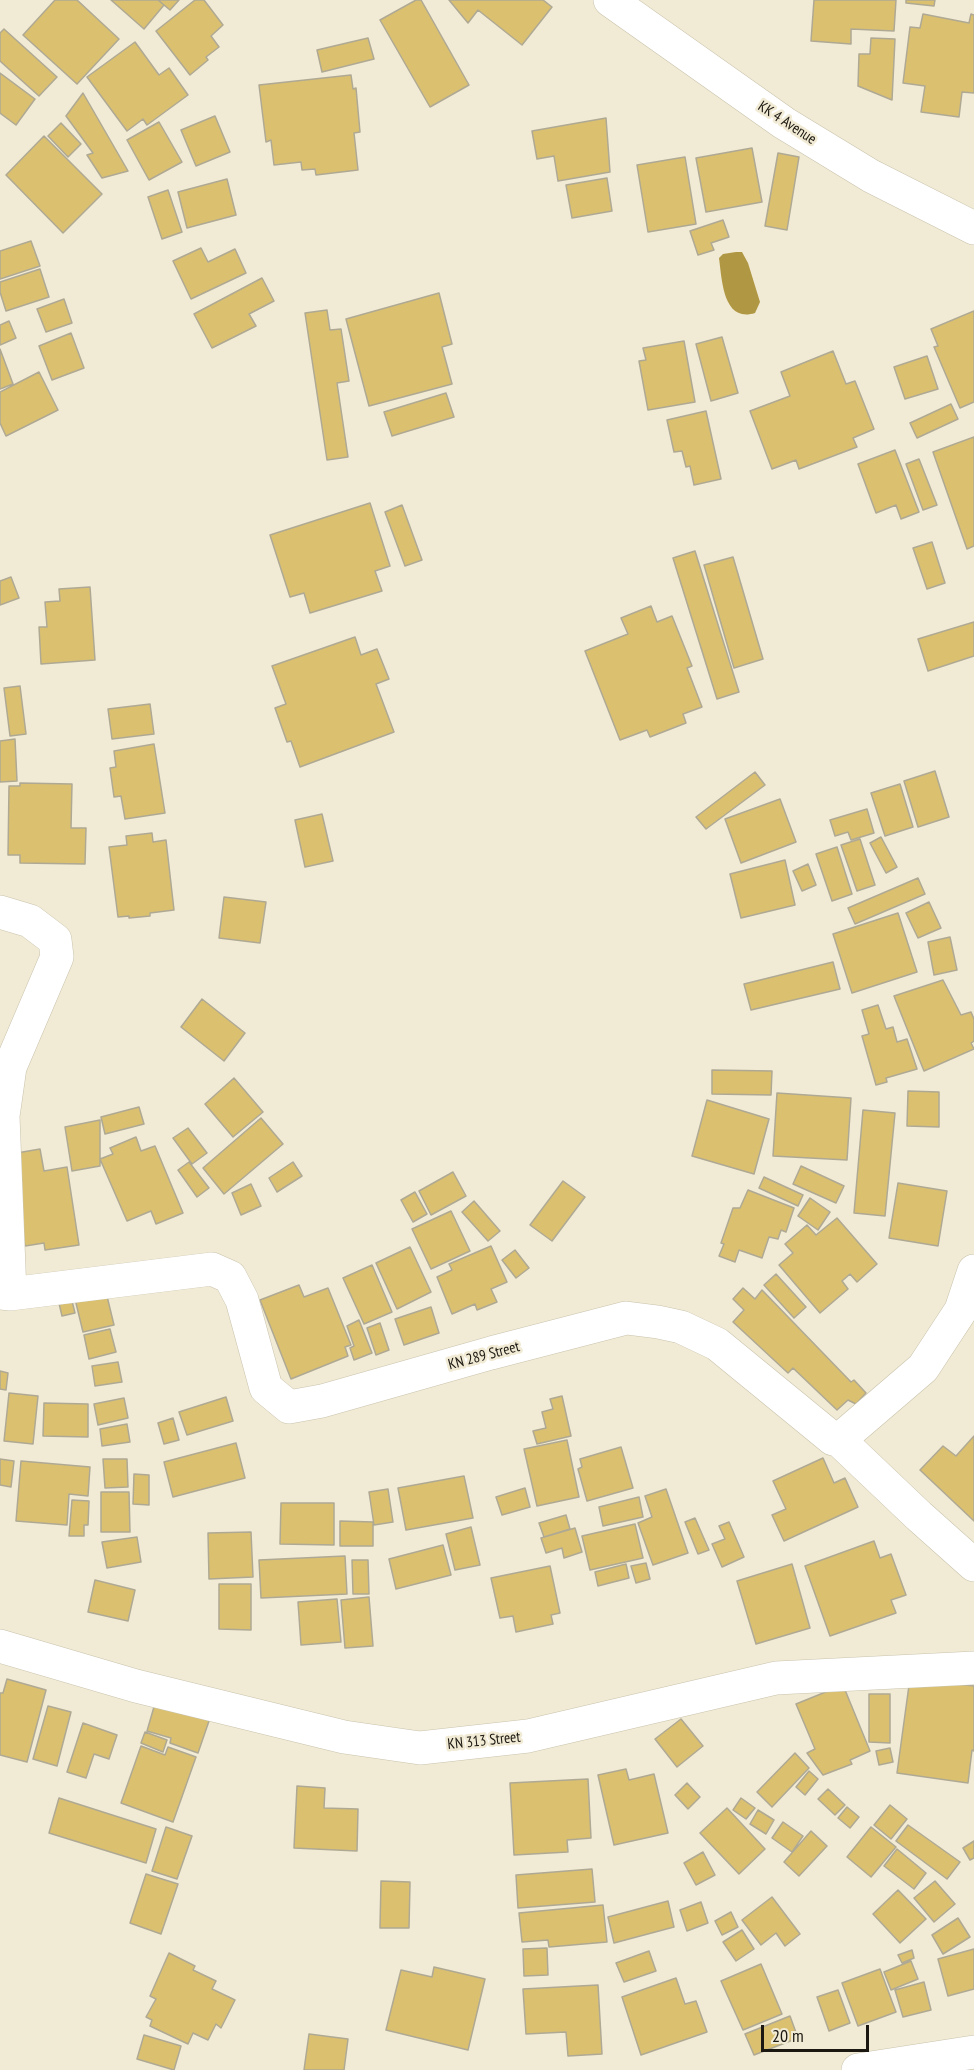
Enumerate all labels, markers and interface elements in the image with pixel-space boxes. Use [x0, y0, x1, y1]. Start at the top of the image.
street label: KK 4 Avenue [754, 98, 820, 148]
street label: KN 289 Street [446, 1338, 522, 1374]
street label: KN 313 Street [447, 1728, 521, 1754]
scale bar [764, 2013, 872, 2051]
text: 20 m [772, 2024, 804, 2047]

